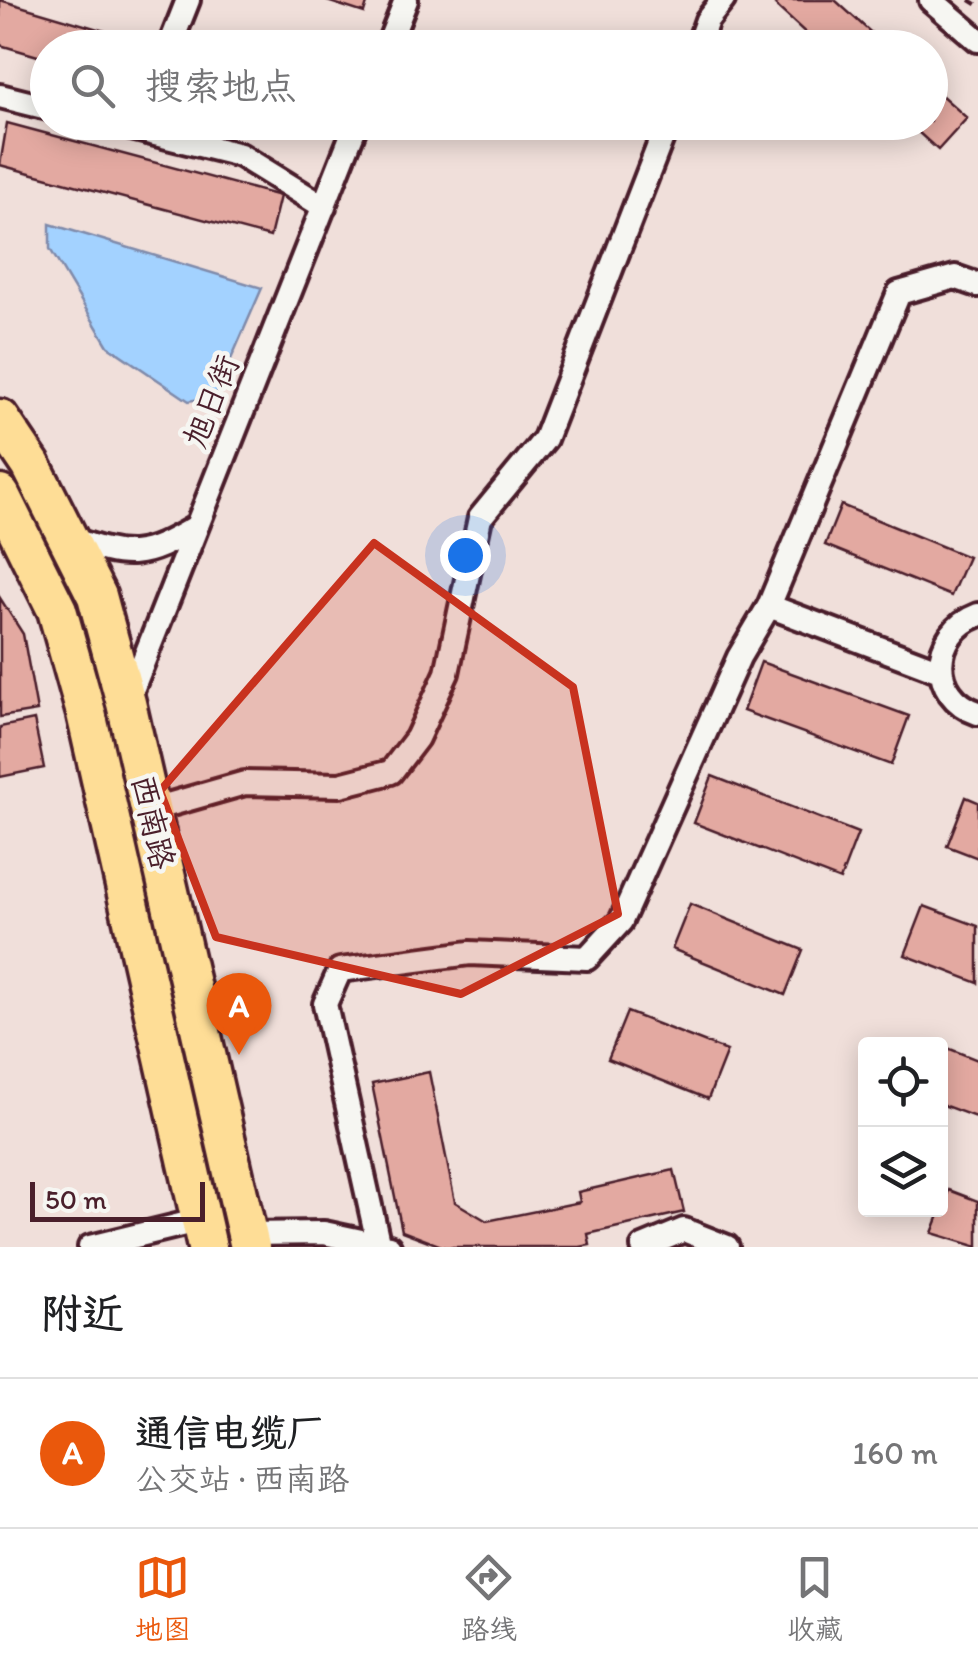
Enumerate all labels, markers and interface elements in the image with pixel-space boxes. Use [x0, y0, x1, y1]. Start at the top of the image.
search box [30, 30, 948, 140]
icon: search [65, 58, 120, 113]
text: 搜索地点 [145, 63, 297, 109]
street label: 旭日街 [175, 349, 247, 453]
your location [440, 530, 491, 581]
street label: 西南路 [124, 771, 182, 873]
pin: A [206, 972, 272, 1055]
map controls [858, 1037, 948, 1217]
button: locate [858, 1037, 948, 1127]
button: layers [858, 1127, 948, 1217]
scale bar [30, 1177, 205, 1222]
text: 50 m [45, 1182, 107, 1216]
text: 附近 [40, 1288, 124, 1339]
text: 通信电缆厂 [135, 1410, 325, 1456]
text: A [62, 1434, 83, 1472]
text: 160 m [852, 1434, 938, 1472]
text: 公交站 · 西南路 [135, 1460, 349, 1498]
tab: 地图 [135, 1550, 191, 1647]
tab: 路线 [461, 1550, 517, 1647]
tab: 收藏 [787, 1550, 843, 1647]

